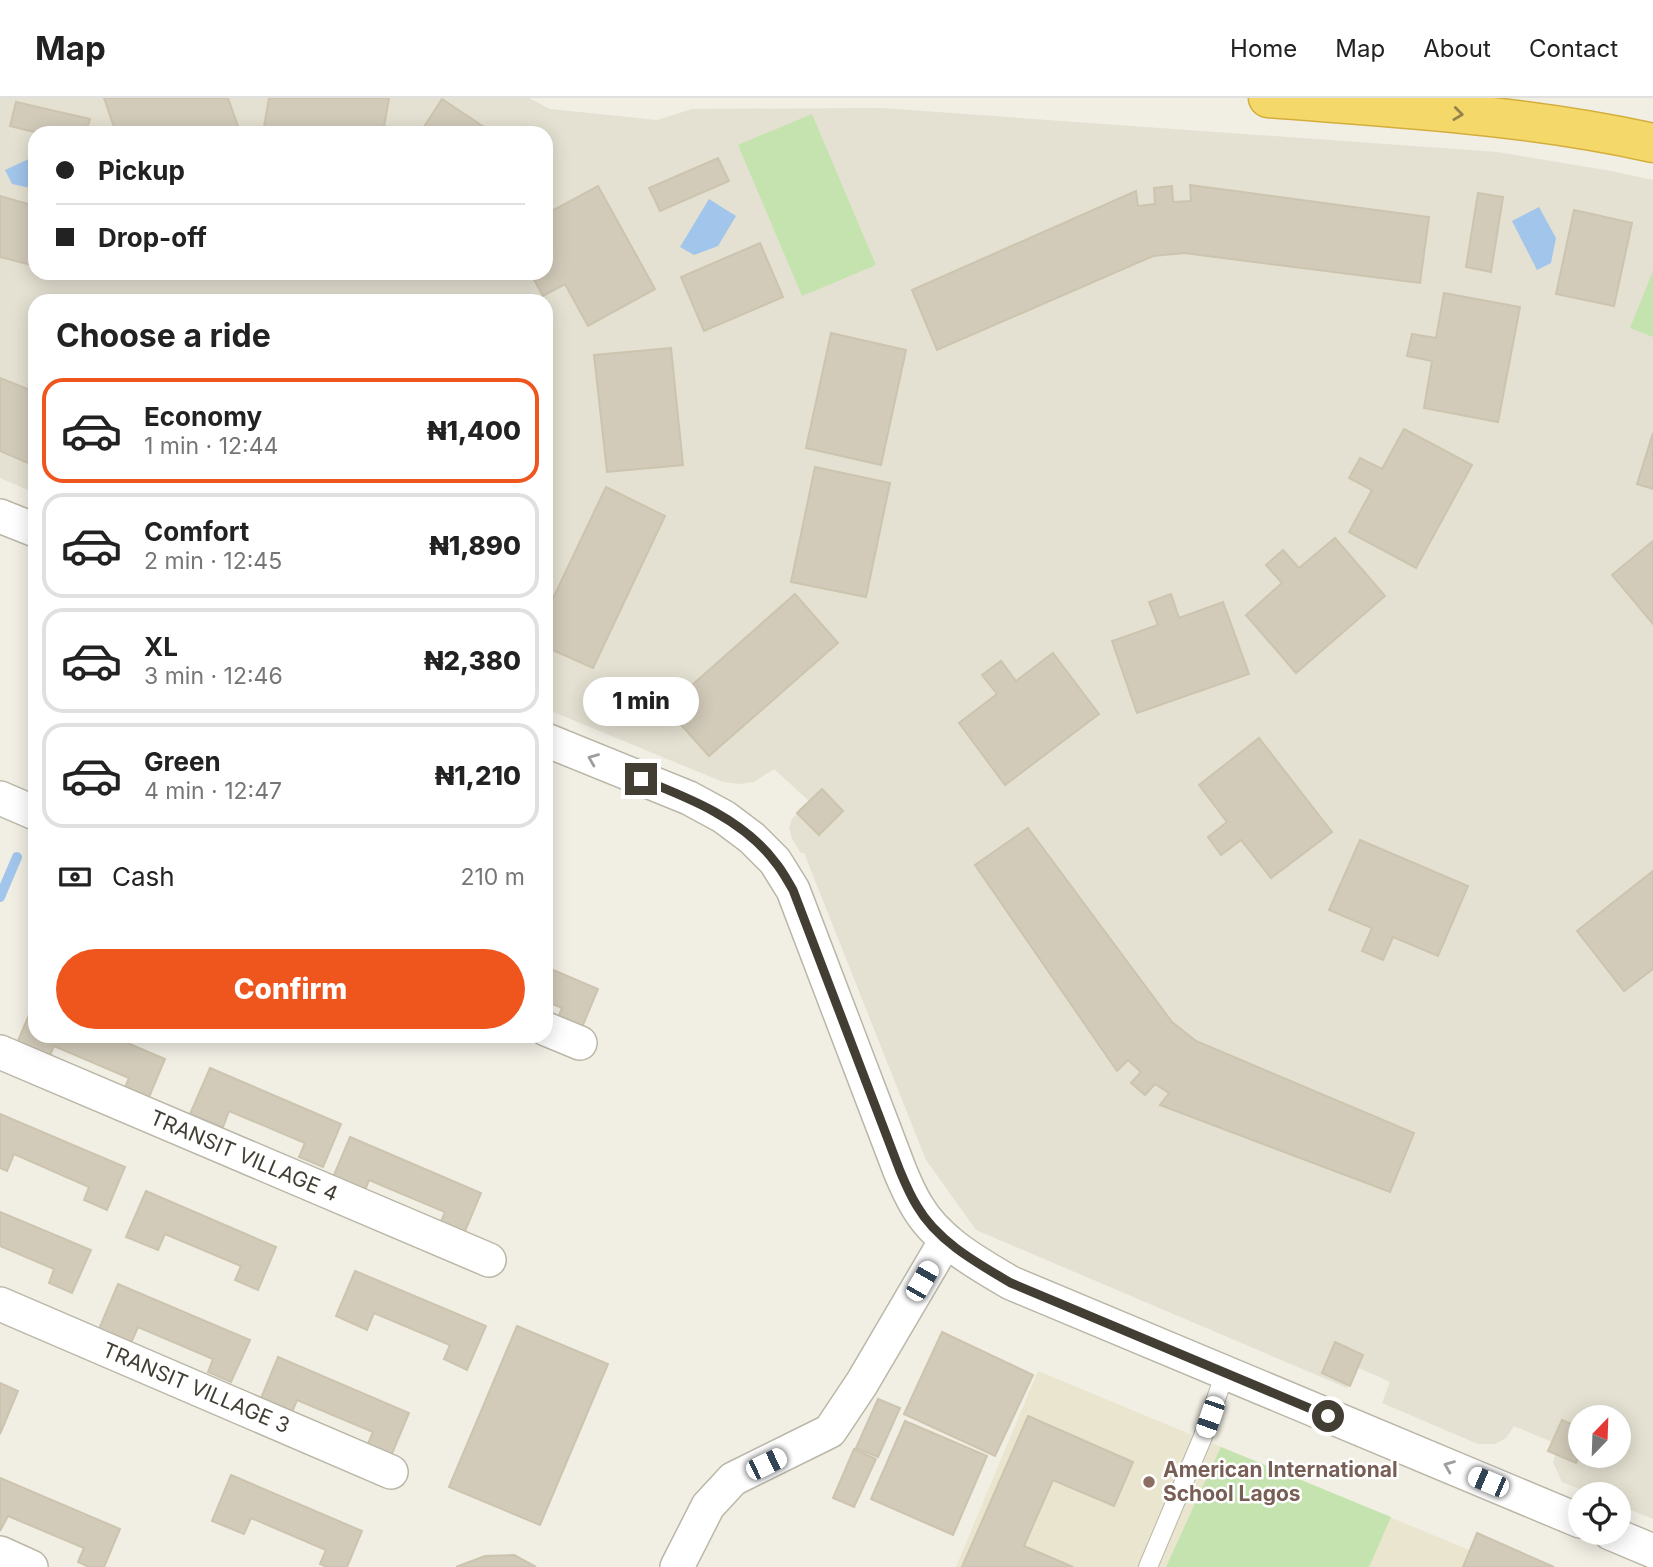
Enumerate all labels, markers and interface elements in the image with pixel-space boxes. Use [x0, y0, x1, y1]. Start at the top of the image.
text: Map [35, 28, 106, 68]
text: Home [1230, 34, 1297, 63]
text: Map [1335, 34, 1385, 63]
text: About [1423, 34, 1491, 63]
text: Contact [1529, 34, 1618, 63]
one-way arrow [1452, 107, 1464, 122]
text: Pickup [98, 155, 185, 186]
text: Drop-off [98, 222, 207, 253]
text: Choose a ride [56, 316, 271, 355]
icon: car [60, 399, 123, 462]
text: Economy [144, 401, 262, 432]
text: ₦1,400 [427, 415, 521, 446]
text: 1 min · 12:44 [144, 432, 278, 460]
icon: car [60, 514, 123, 577]
text: Comfort [144, 516, 249, 547]
text: ₦1,890 [429, 530, 521, 561]
text: 2 min · 12:45 [144, 547, 282, 575]
icon: car [60, 629, 123, 692]
text: XL [144, 631, 178, 662]
text: ₦2,380 [424, 645, 521, 676]
text: 3 min · 12:46 [144, 662, 283, 690]
callout: 1 min [583, 678, 699, 726]
text: 1 min [612, 687, 670, 715]
icon: car [60, 744, 123, 807]
text: Green [144, 746, 221, 777]
one-way arrow [588, 753, 600, 767]
text: ₦1,210 [435, 760, 521, 791]
route end [625, 763, 657, 795]
text: 4 min · 12:47 [144, 777, 282, 805]
icon: cash [56, 858, 94, 896]
text: Cash [112, 861, 175, 892]
text: 210 m [460, 863, 525, 891]
button: Confirm [56, 949, 525, 1029]
street label: TRANSIT VILLAGE 4 [147, 1105, 342, 1206]
car [903, 1258, 942, 1304]
street label: TRANSIT VILLAGE 3 [99, 1337, 293, 1438]
car [1194, 1394, 1227, 1440]
route start [1312, 1400, 1344, 1432]
north arrow [1568, 1405, 1631, 1468]
map controls [1568, 1405, 1631, 1545]
car [743, 1445, 790, 1483]
place label: American International School Lagos [1163, 1457, 1398, 1506]
one-way arrow [1444, 1461, 1456, 1475]
car [1465, 1464, 1512, 1500]
marker: American International School Lagos [1141, 1474, 1157, 1490]
button: locate [1568, 1482, 1631, 1545]

